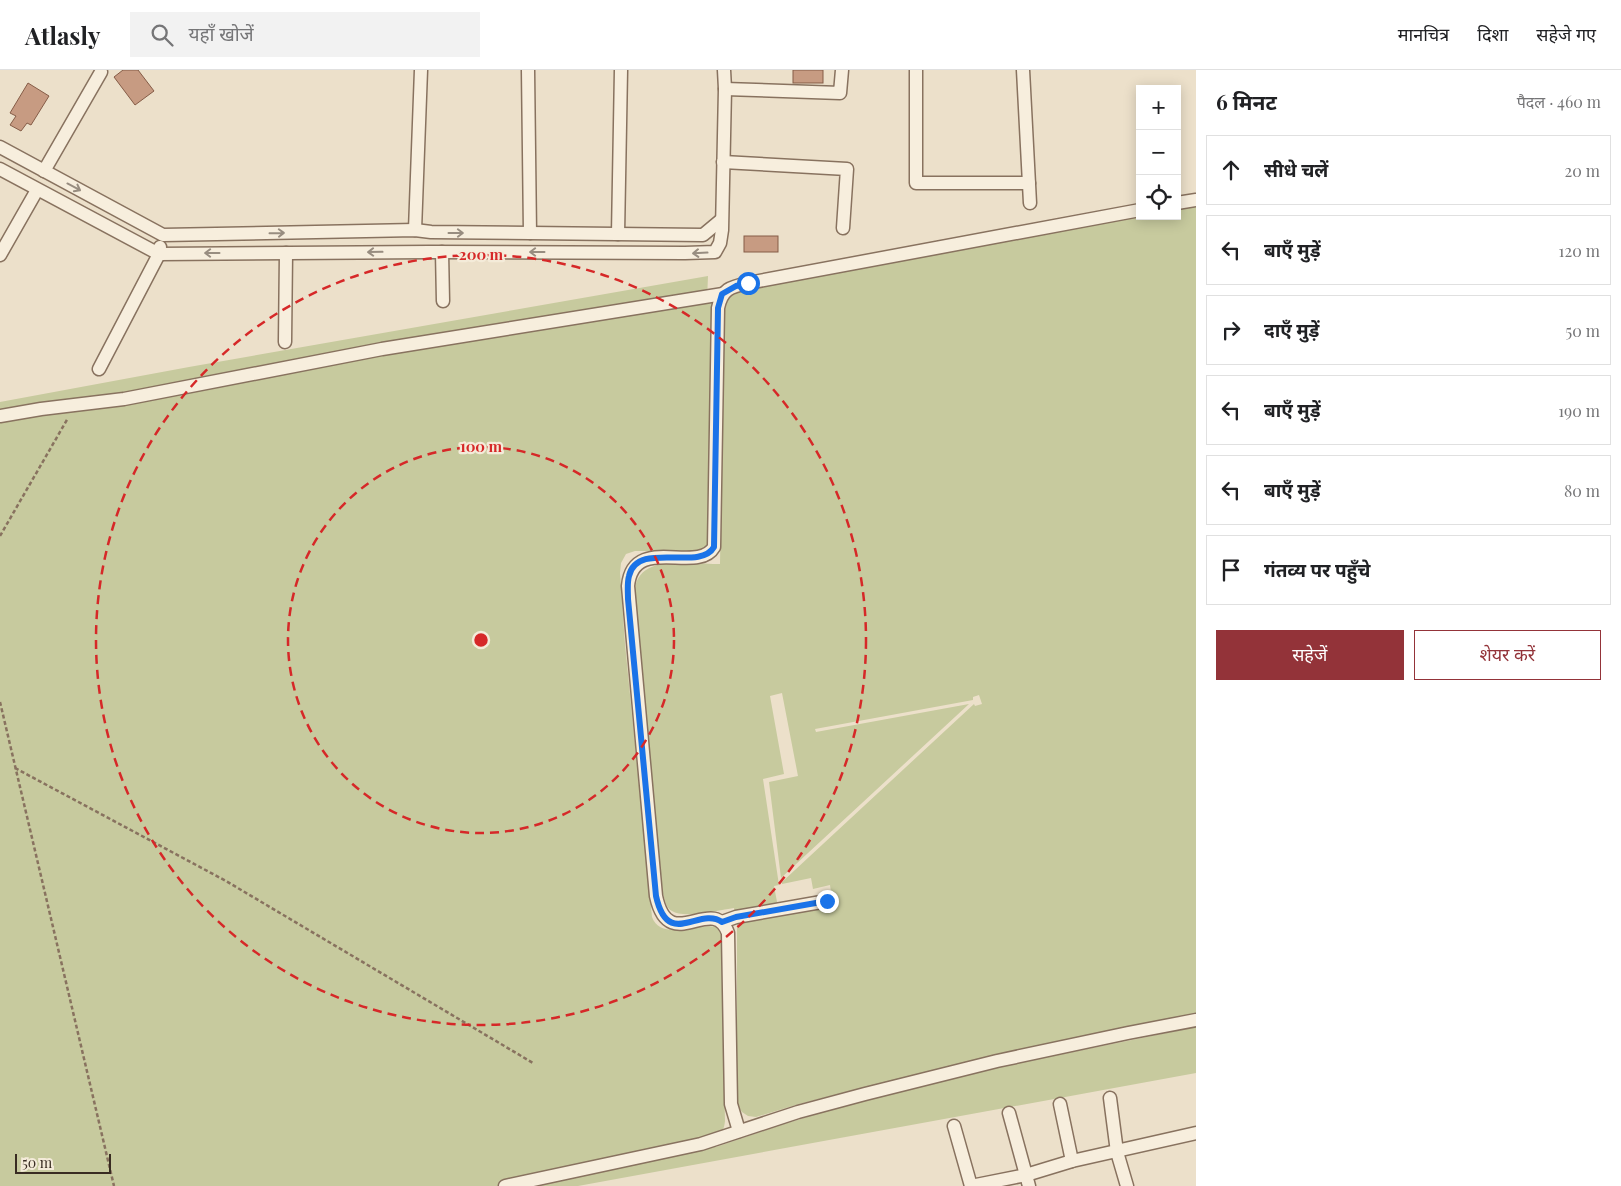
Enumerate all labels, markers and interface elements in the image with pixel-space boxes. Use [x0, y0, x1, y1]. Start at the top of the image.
search box [130, 12, 480, 57]
text: Atlasly [25, 19, 100, 51]
text: यहाँ खोजें [188, 20, 254, 46]
icon: search [148, 21, 176, 49]
text: मानचित्र [1398, 22, 1449, 46]
text: दिशा [1477, 22, 1508, 46]
text: सहेजे गए [1536, 22, 1596, 46]
map controls [1136, 85, 1181, 220]
button: + [1136, 85, 1181, 130]
text: 6 मिनट [1216, 87, 1277, 115]
text: पैदल · 460 m [1517, 91, 1601, 112]
button: − [1136, 130, 1181, 175]
icon: ahead [1217, 156, 1245, 184]
text: सीधे चलें [1264, 156, 1328, 182]
text: 20 m [1565, 160, 1600, 181]
button: locate [1136, 175, 1181, 220]
one-way arrow [66, 182, 81, 192]
one-way arrow [268, 228, 284, 238]
one-way arrow [448, 228, 464, 238]
icon: left [1217, 236, 1245, 264]
text: बाएँ मुड़ें [1264, 236, 1321, 262]
text: 120 m [1559, 240, 1600, 261]
text: 200 m [459, 244, 504, 264]
one-way arrow [367, 247, 383, 257]
one-way arrow [529, 247, 546, 257]
one-way arrow [204, 248, 220, 258]
one-way arrow [692, 248, 708, 257]
route start [737, 272, 760, 295]
icon: right [1217, 316, 1245, 344]
text: दाएँ मुड़ें [1264, 316, 1319, 342]
text: 50 m [1566, 320, 1600, 341]
icon: left [1217, 396, 1245, 424]
text: बाएँ मुड़ें [1264, 396, 1321, 422]
text: 190 m [1558, 400, 1600, 421]
text: 100 m [460, 436, 503, 456]
icon: left [1217, 476, 1245, 504]
text: बाएँ मुड़ें [1264, 476, 1321, 502]
text: 80 m [1564, 480, 1600, 501]
icon: arrive [1217, 556, 1245, 584]
text: गंतव्य पर पहुँचे [1264, 556, 1371, 582]
button: सहेजें [1216, 630, 1404, 680]
button: शेयर करें [1414, 630, 1601, 680]
centre of rings [472, 631, 490, 649]
route end [816, 890, 839, 913]
scale bar [15, 1151, 111, 1174]
text: 50 m [22, 1153, 52, 1172]

